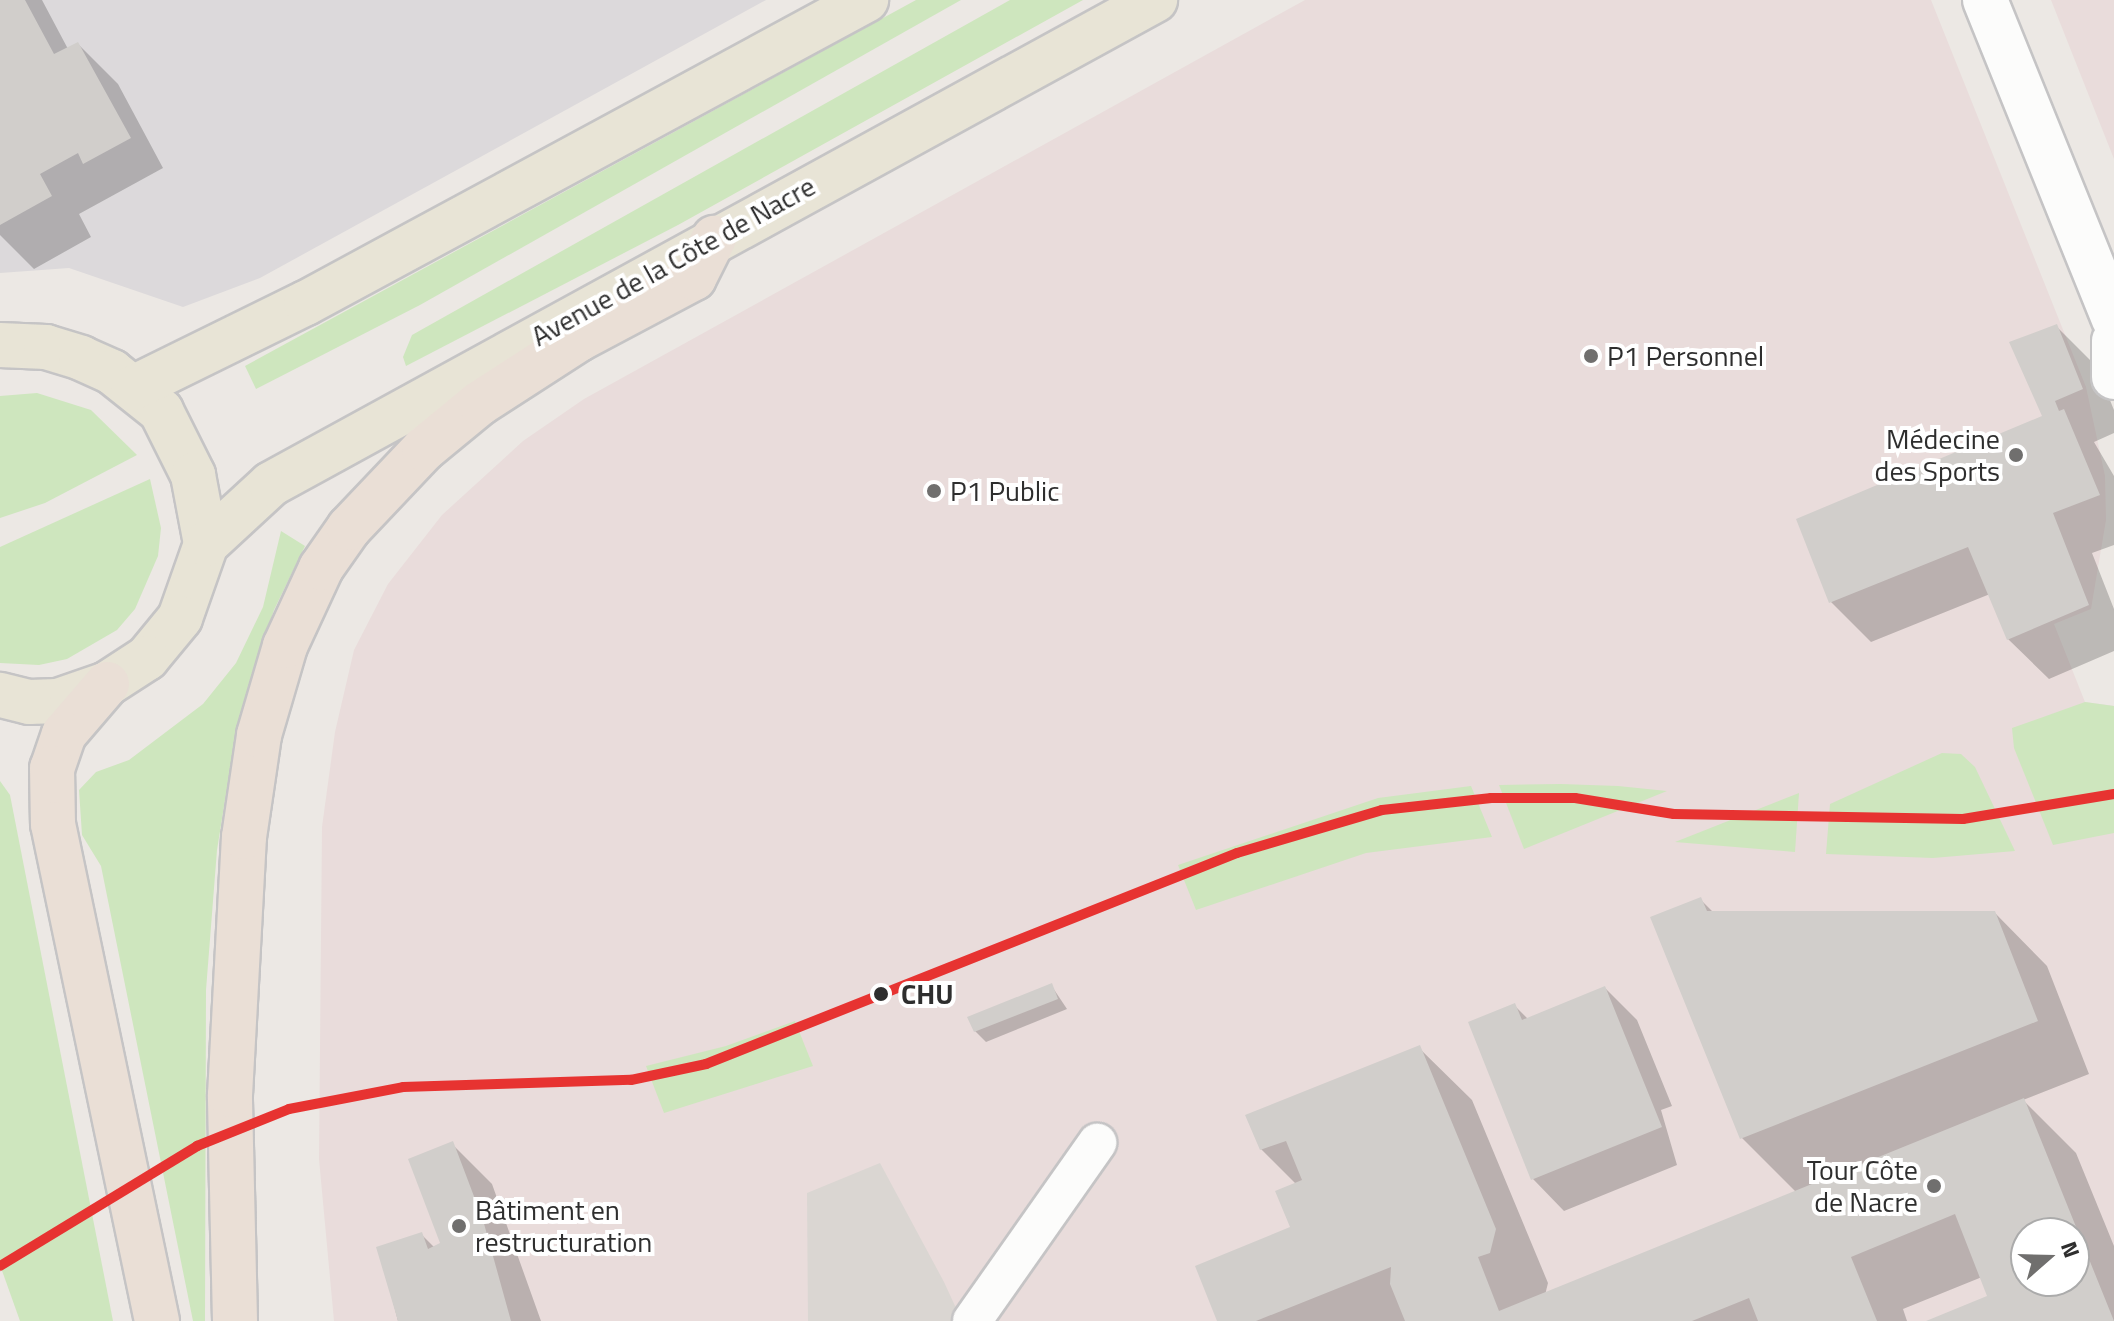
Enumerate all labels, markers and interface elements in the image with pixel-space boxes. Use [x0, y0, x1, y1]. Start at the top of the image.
street label: Avenue de la Côte de Nacre [525, 169, 821, 353]
place label: P1 Personnel [1607, 339, 1764, 373]
marker: P1 Personnel [1582, 347, 1600, 365]
place label: Médecine des Sports [1875, 422, 2000, 488]
marker: Médecine des Sports [2007, 446, 2025, 464]
place label: P1 Public [950, 474, 1059, 508]
marker: P1 Public [925, 482, 943, 500]
place label: CHU [901, 977, 953, 1011]
marker: CHU [868, 981, 894, 1007]
place label: Tour Côte de Nacre [1807, 1153, 1918, 1219]
marker: Tour Côte de Nacre [1925, 1177, 1943, 1195]
place label: Bâtiment en restructuration [475, 1193, 652, 1259]
marker: Bâtiment en restructuration [450, 1217, 468, 1235]
north arrow [2010, 1217, 2090, 1297]
text: N [2052, 1236, 2089, 1262]

